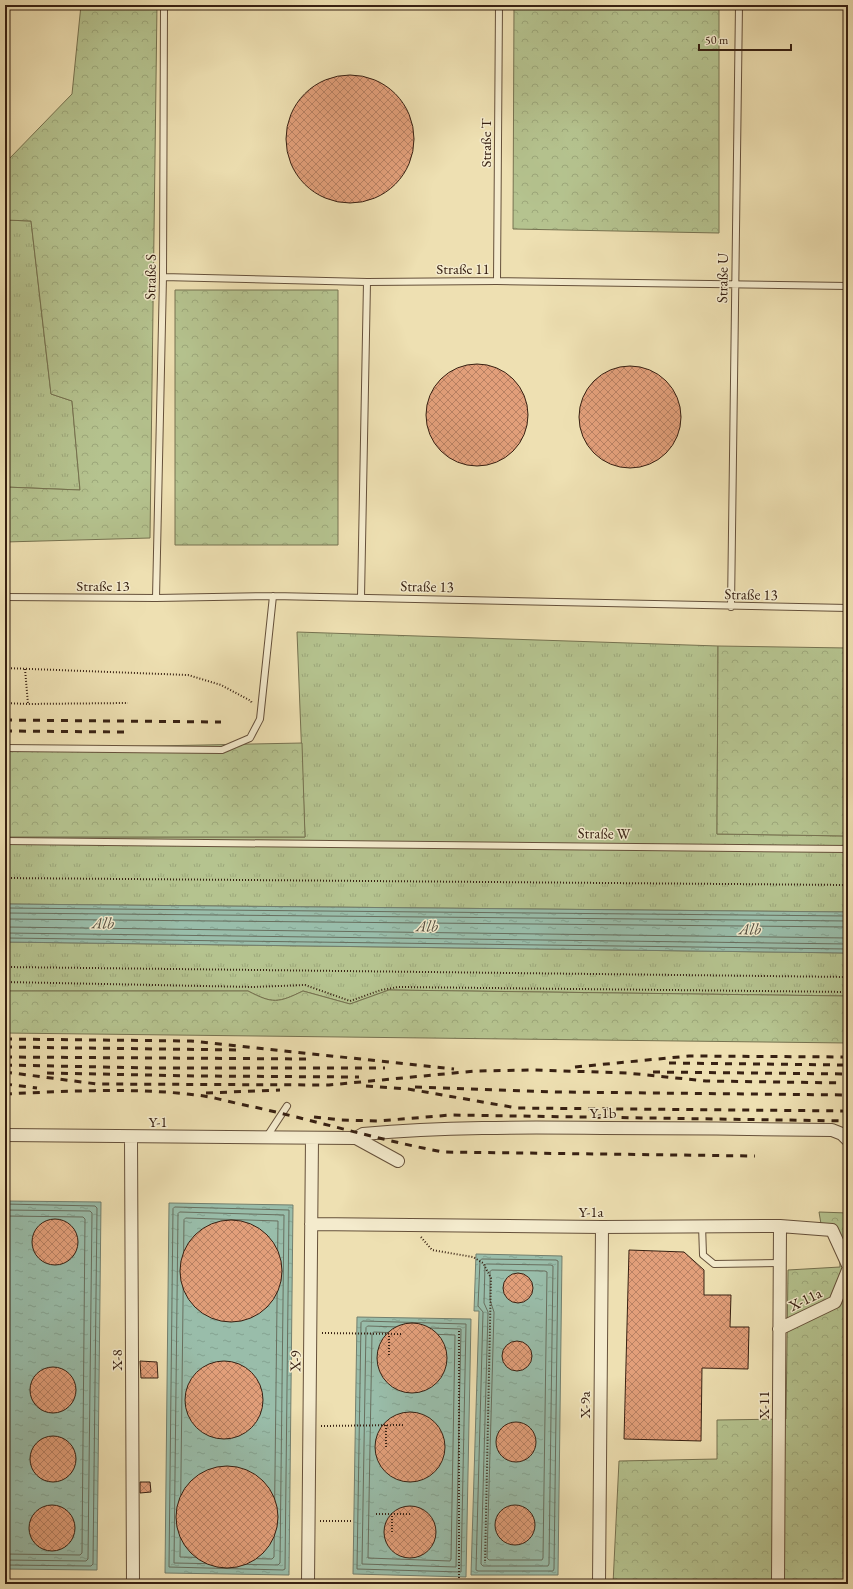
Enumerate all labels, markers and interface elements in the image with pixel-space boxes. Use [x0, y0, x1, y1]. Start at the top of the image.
scale bar [699, 26, 791, 52]
text: 50 m [705, 32, 729, 48]
street label: Straße T [476, 117, 495, 168]
street label: Straße U [712, 253, 732, 303]
street label: Straße S [140, 254, 160, 300]
street label: Straße 11 [436, 259, 490, 278]
street label: Straße 13 [76, 576, 130, 595]
street label: Straße 13 [400, 576, 454, 596]
street label: Straße 13 [724, 584, 778, 604]
street label: Straße W [577, 823, 631, 843]
water label: Alb [91, 912, 115, 934]
water label: Alb [415, 915, 439, 937]
water label: Alb [738, 918, 762, 940]
street label: Y-1b [590, 1103, 617, 1122]
street label: Y-1 [148, 1112, 168, 1131]
street label: Y-1a [578, 1202, 604, 1221]
street label: X-11a [784, 1283, 825, 1316]
street label: X-8 [107, 1349, 126, 1372]
street label: X-9 [285, 1350, 305, 1373]
street label: X-9a [575, 1391, 594, 1420]
street label: X-11 [754, 1391, 773, 1420]

